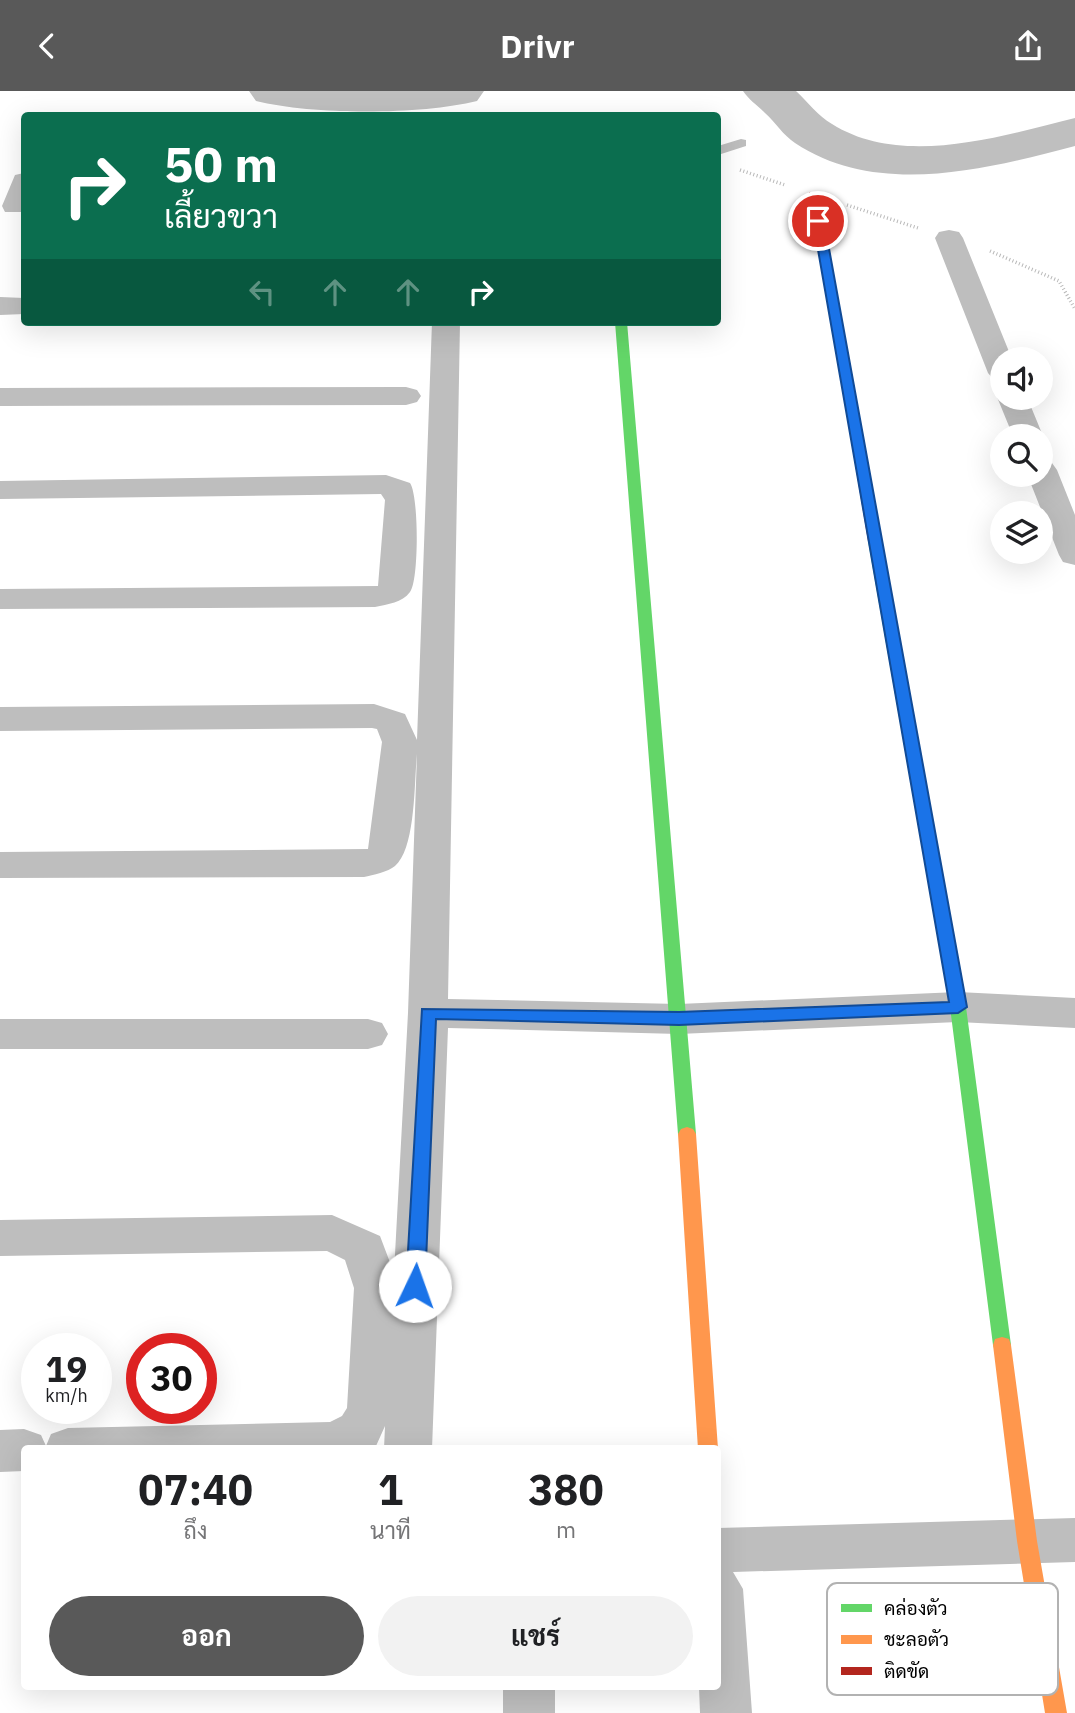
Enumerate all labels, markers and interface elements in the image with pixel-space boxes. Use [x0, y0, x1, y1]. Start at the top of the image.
text: Drivr [500, 25, 575, 67]
icon: back [28, 27, 66, 65]
icon: share [1009, 27, 1047, 65]
text: 50 m [164, 132, 278, 195]
icon: right [49, 140, 140, 231]
pin [788, 191, 848, 251]
text: เลี้ยวขวา [164, 195, 278, 237]
icon: arrive [799, 202, 837, 240]
icon: left [243, 273, 281, 311]
icon: ahead [316, 273, 354, 311]
icon: ahead [389, 273, 427, 311]
icon: right [462, 273, 500, 311]
map controls [990, 347, 1053, 564]
button: sound [990, 347, 1053, 410]
button: search [990, 424, 1053, 487]
button: layers [990, 501, 1053, 564]
position arrow [378, 1249, 452, 1323]
speed limit sign: 30 [126, 1333, 217, 1424]
text: 19 [45, 1346, 88, 1392]
text: km/h [45, 1384, 88, 1407]
text: 07:40 [138, 1462, 253, 1517]
text: 1 [378, 1462, 403, 1517]
text: 380 [528, 1462, 604, 1517]
text: m [556, 1514, 576, 1544]
text: ถึง [184, 1515, 207, 1545]
text: นาที [370, 1515, 411, 1545]
legend [827, 1583, 1058, 1695]
button: ออก [49, 1596, 364, 1676]
button: แชร์ [378, 1596, 693, 1676]
text: คล่องตัว [884, 1596, 948, 1620]
text: ชะลอตัว [884, 1627, 949, 1651]
text: ติดขัด [884, 1659, 929, 1683]

